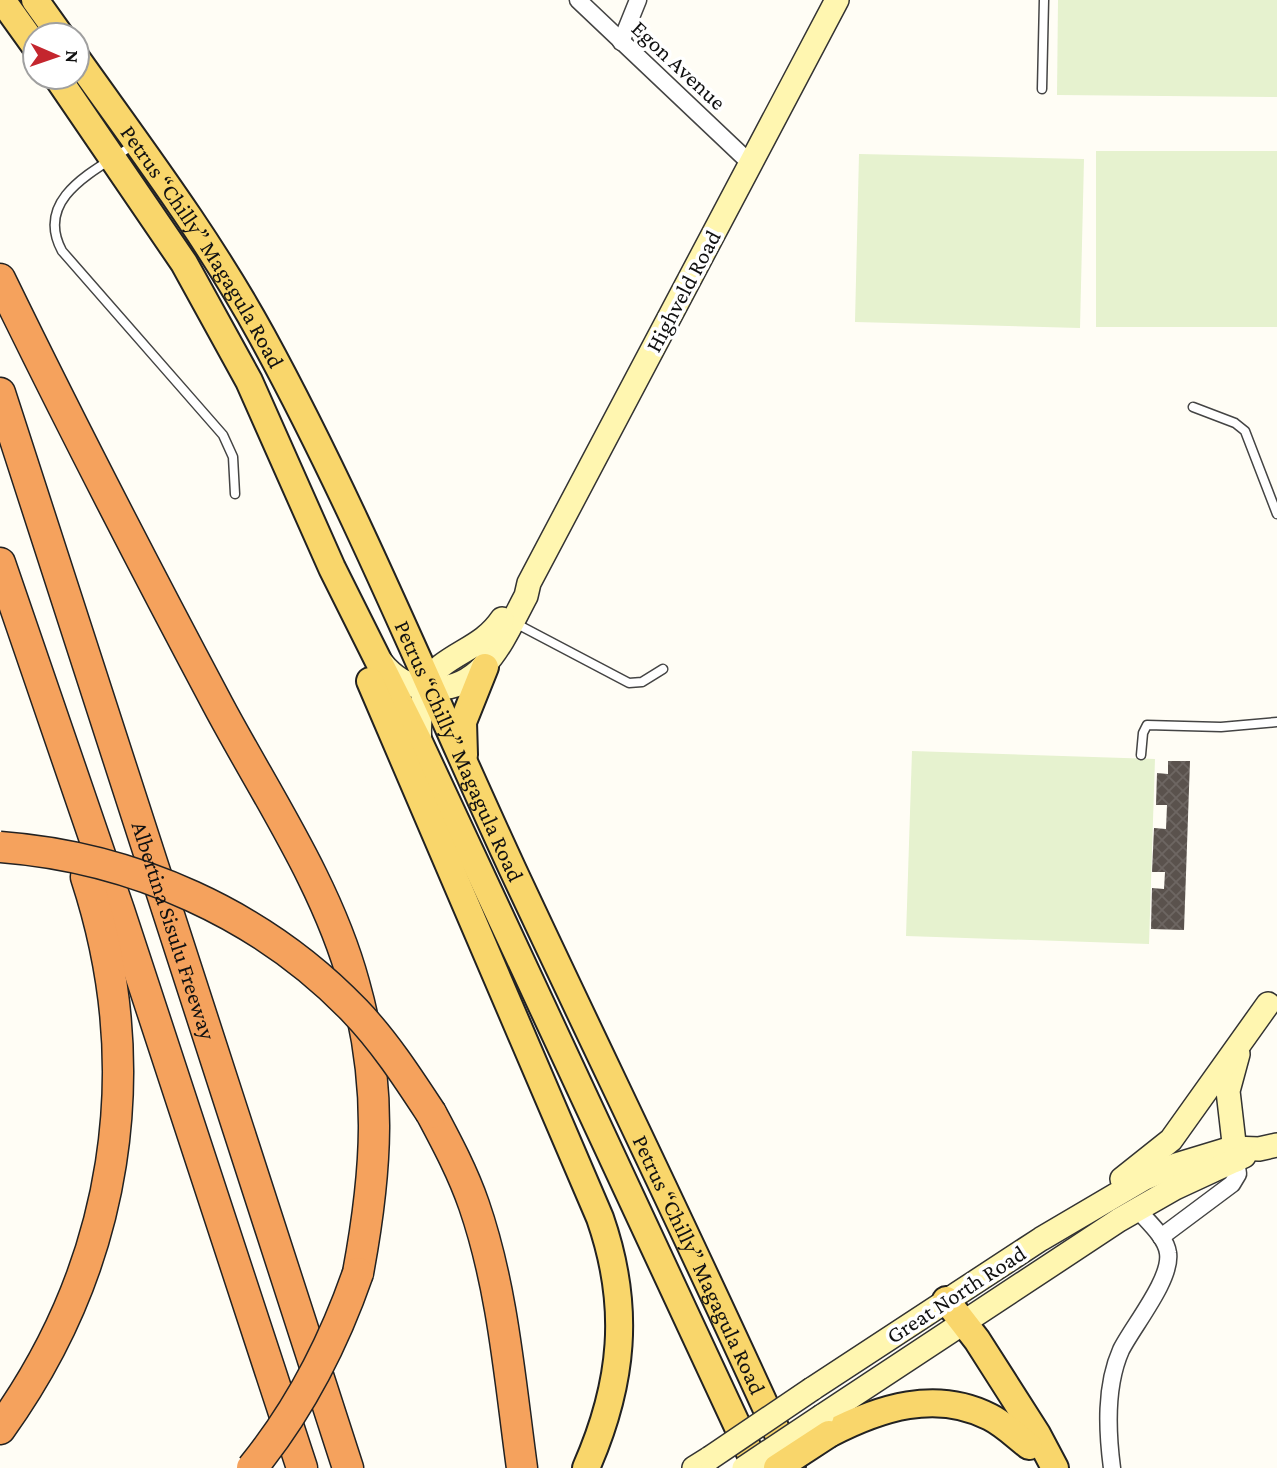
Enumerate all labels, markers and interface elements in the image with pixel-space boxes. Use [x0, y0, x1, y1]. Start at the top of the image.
street label: Egon Avenue [627, 15, 731, 115]
north arrow [21, 21, 91, 91]
text: N [62, 50, 83, 63]
street label: Petrus “Chilly” Magagula Road [116, 120, 290, 372]
street label: Highveld Road [640, 226, 726, 356]
street label: Petrus “Chilly” Magagula Road [389, 616, 529, 886]
street label: Albertina Sisulu Freeway [127, 818, 222, 1043]
street label: Petrus “Chilly” Magagula Road [627, 1131, 771, 1398]
street label: Great North Road [882, 1239, 1030, 1349]

